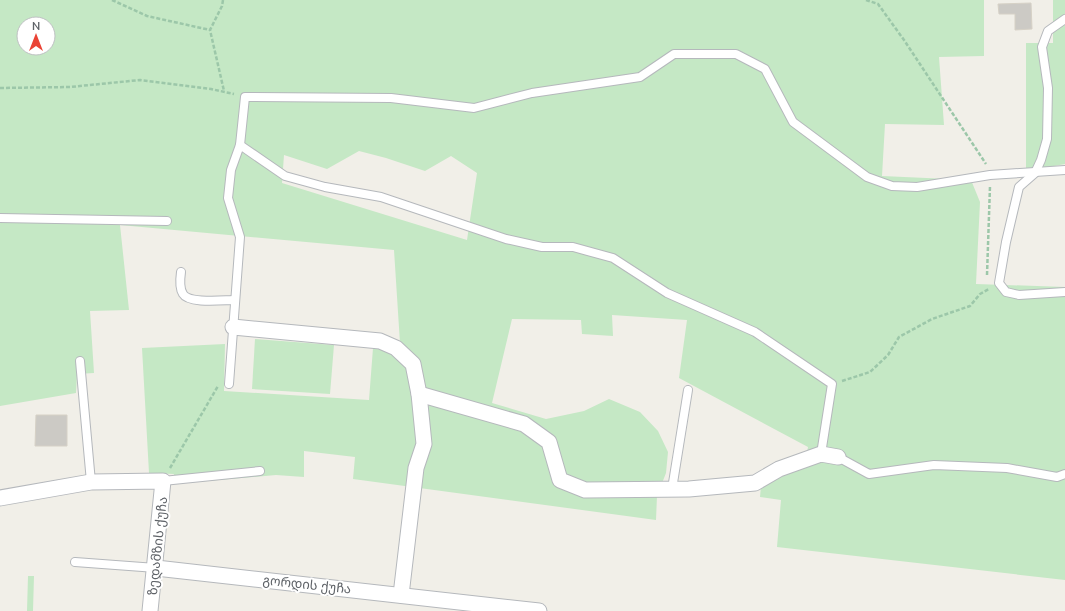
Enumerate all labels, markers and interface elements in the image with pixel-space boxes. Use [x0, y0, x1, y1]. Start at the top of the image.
north arrow [16, 16, 56, 56]
text: N [32, 19, 40, 34]
street label: ზედამზის ქუჩა [144, 496, 172, 596]
street label: გორდის ქუჩა [262, 571, 352, 599]

